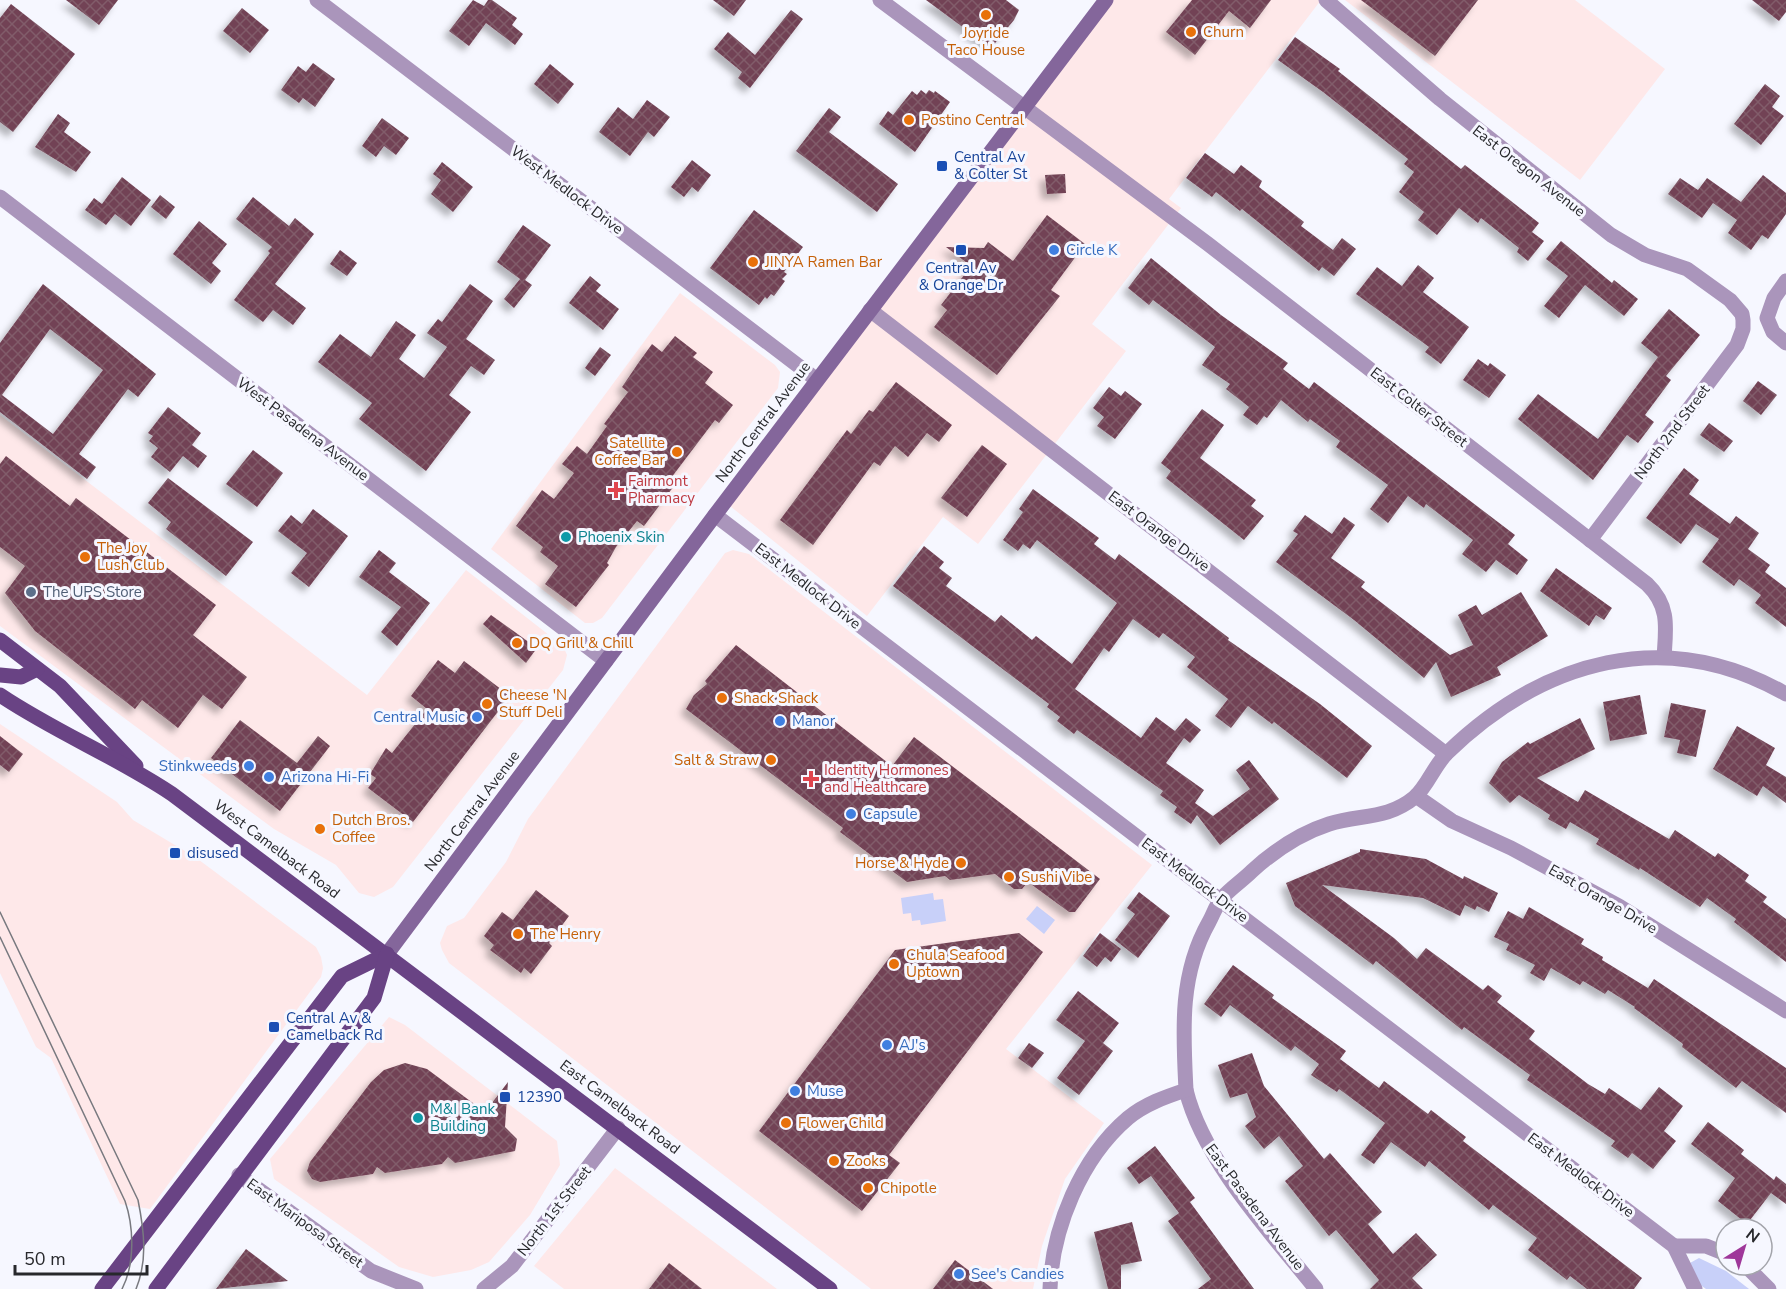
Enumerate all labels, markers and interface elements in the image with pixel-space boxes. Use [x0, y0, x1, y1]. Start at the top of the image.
marker: Joyride Taco House [979, 8, 993, 22]
place label: Churn [1203, 22, 1244, 42]
place label: Joyride Taco House [947, 23, 1025, 60]
marker: Churn [1184, 25, 1198, 39]
place label: Postino Central [921, 110, 1025, 130]
marker: Postino Central [902, 113, 916, 127]
street label: East Oregon Avenue [1468, 121, 1590, 221]
street label: West Medlock Drive [507, 141, 627, 239]
place label: Central Av & Colter St [954, 147, 1028, 184]
marker: Central Av & Colter St [935, 159, 949, 173]
place label: Circle K [1066, 240, 1118, 260]
marker: Central Av & Orange Dr [954, 243, 968, 257]
marker: Circle K [1047, 243, 1061, 257]
place label: JINYA Ramen Bar [764, 252, 883, 272]
marker: JINYA Ramen Bar [746, 255, 760, 269]
place label: Central Av & Orange Dr [919, 258, 1004, 295]
street label: North Central Avenue [711, 357, 815, 487]
street label: East Colter Street [1366, 363, 1472, 452]
street label: West Pasadena Avenue [233, 373, 373, 485]
street label: North 2nd Street [1630, 380, 1715, 483]
place label: Satellite Coffee Bar [594, 433, 666, 470]
marker: Satellite Coffee Bar [670, 445, 684, 459]
place label: Fairmont Pharmacy [628, 471, 695, 508]
marker: Fairmont Pharmacy [609, 483, 623, 497]
street label: East Orange Drive [1104, 486, 1214, 576]
place label: Phoenix Skin [578, 527, 665, 547]
marker: Phoenix Skin [559, 530, 573, 544]
place label: The Joy Lush Club [97, 538, 165, 575]
street label: East Medlock Drive [751, 538, 865, 634]
marker: The Joy Lush Club [78, 550, 92, 564]
place label: The UPS Store [43, 582, 142, 602]
marker: The UPS Store [24, 585, 38, 599]
place label: DQ Grill & Chill [529, 633, 634, 653]
marker: DQ Grill & Chill [510, 636, 524, 650]
place label: Cheese 'N Stuff Deli [499, 685, 567, 722]
place label: Shack Shack [734, 688, 819, 708]
marker: Shack Shack [715, 691, 729, 705]
marker: Cheese 'N Stuff Deli [480, 697, 494, 711]
place label: Central Music [373, 707, 465, 727]
marker: Central Music [470, 710, 484, 724]
place label: Manor [792, 711, 836, 731]
marker: Manor [773, 714, 787, 728]
street label: North Central Avenue [420, 746, 524, 876]
place label: Salt & Straw [674, 750, 759, 770]
marker: Salt & Straw [764, 753, 778, 767]
place label: Stinkweeds [159, 756, 237, 776]
marker: Stinkweeds [242, 759, 256, 773]
place label: Identity Hormones and Healthcare [824, 760, 949, 797]
place label: Arizona Hi-Fi [281, 767, 369, 787]
marker: Arizona Hi-Fi [262, 770, 276, 784]
marker: Identity Hormones and Healthcare [802, 770, 820, 788]
street label: West Camelback Road [210, 795, 344, 903]
place label: Capsule [863, 804, 918, 824]
marker: Capsule [844, 807, 858, 821]
place label: Dutch Bros. Coffee [332, 810, 410, 847]
marker: Dutch Bros. Coffee [313, 822, 327, 836]
street label: East Medlock Drive [1137, 833, 1253, 927]
place label: disused [187, 843, 239, 863]
marker: disused [168, 846, 182, 860]
place label: Horse & Hyde [855, 853, 949, 873]
marker: Horse & Hyde [954, 856, 968, 870]
street label: East Orange Drive [1545, 860, 1661, 938]
place label: Sushi Vibe [1021, 867, 1092, 887]
marker: Sushi Vibe [1002, 870, 1016, 884]
place label: The Henry [530, 924, 601, 944]
marker: The Henry [511, 927, 525, 941]
place label: Chula Seafood Uptown [906, 945, 1005, 982]
marker: Chula Seafood Uptown [887, 957, 901, 971]
place label: Central Av & Camelback Rd [286, 1008, 383, 1045]
marker: Central Av & Camelback Rd [267, 1020, 281, 1034]
place label: AJ's [899, 1035, 926, 1055]
marker: AJ's [880, 1038, 894, 1052]
street label: East Camelback Road [556, 1055, 684, 1159]
place label: Muse [807, 1081, 843, 1101]
marker: Muse [788, 1084, 802, 1098]
place label: 12390 [517, 1087, 562, 1107]
marker: 12390 [498, 1090, 512, 1104]
place label: M&I Bank Building [430, 1099, 496, 1136]
marker: M&I Bank Building [411, 1111, 425, 1125]
place label: Flower Child [798, 1113, 884, 1133]
marker: Flower Child [779, 1116, 793, 1130]
street label: East Medlock Drive [1523, 1128, 1639, 1222]
street label: East Pasadena Avenue [1201, 1140, 1309, 1274]
place label: Zooks [846, 1151, 886, 1171]
marker: Zooks [827, 1154, 841, 1168]
street label: North 1st Street [513, 1161, 596, 1260]
street label: East Mariposa Street [243, 1174, 368, 1273]
place label: Chipotle [880, 1178, 937, 1198]
marker: Chipotle [861, 1181, 875, 1195]
north arrow [1714, 1217, 1774, 1277]
text: N [1741, 1223, 1764, 1248]
scale bar [15, 1238, 147, 1276]
text: 50 m [24, 1247, 66, 1271]
place label: See's Candies [971, 1264, 1064, 1284]
marker: See's Candies [952, 1267, 966, 1281]

